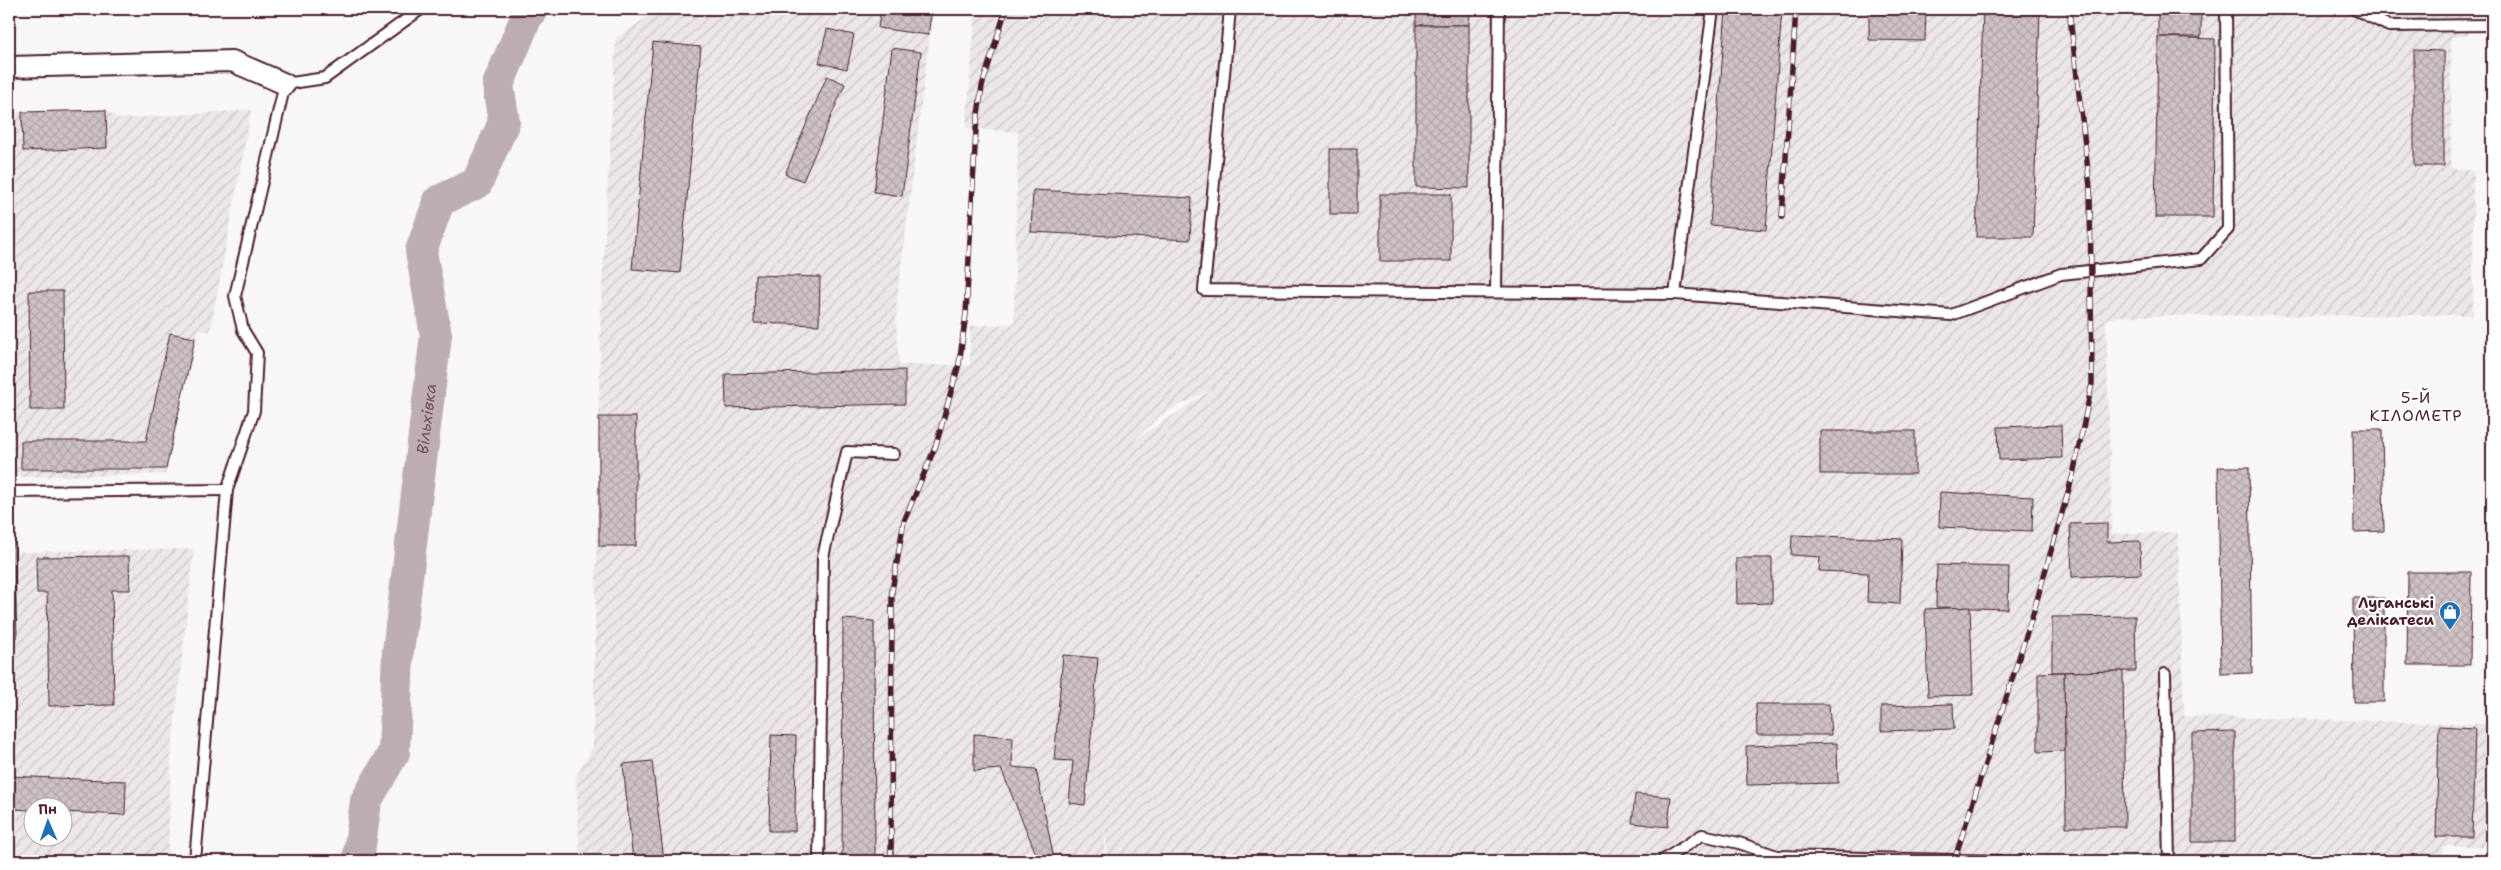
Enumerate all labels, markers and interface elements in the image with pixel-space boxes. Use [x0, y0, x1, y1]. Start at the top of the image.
water label: Вільхівка [412, 382, 441, 455]
district label: 5-Й КІЛОМЕТР [2369, 387, 2463, 426]
place label: Луганські делікатеси [2347, 593, 2435, 630]
shop icon: Луганські делікатеси [2438, 600, 2462, 631]
north arrow [22, 798, 72, 848]
text: Пн [38, 800, 57, 818]

